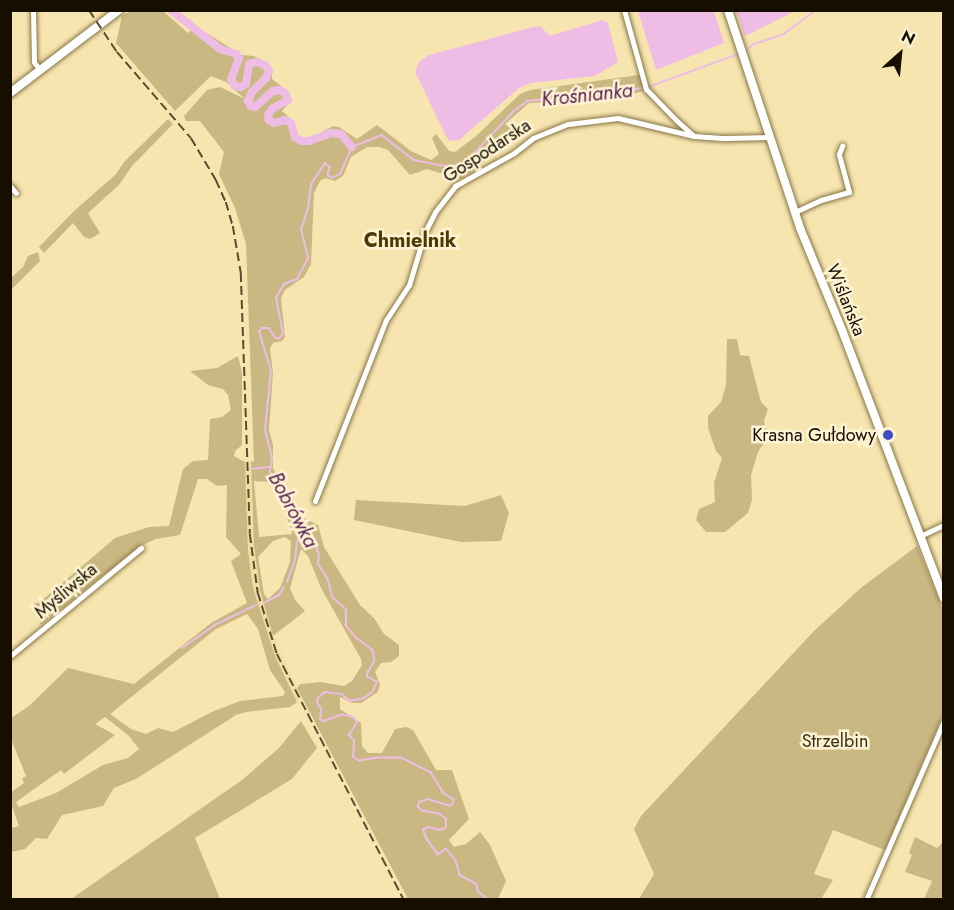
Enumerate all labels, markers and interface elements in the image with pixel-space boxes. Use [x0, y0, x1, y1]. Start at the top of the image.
north arrow [870, 24, 930, 84]
text: N [898, 24, 919, 51]
water label: Krośnianka [540, 78, 634, 112]
street label: Gospodarska [439, 115, 535, 187]
district label: Chmielnik [364, 228, 456, 252]
street label: Wiślańska [822, 261, 870, 339]
place label: Krasna Gułdowy [752, 424, 876, 446]
marker: Krasna Gułdowy [881, 428, 895, 442]
water label: Bobrówka [263, 468, 323, 552]
street label: Myśliwska [30, 559, 102, 623]
park label: Strzelbin [802, 730, 868, 752]

